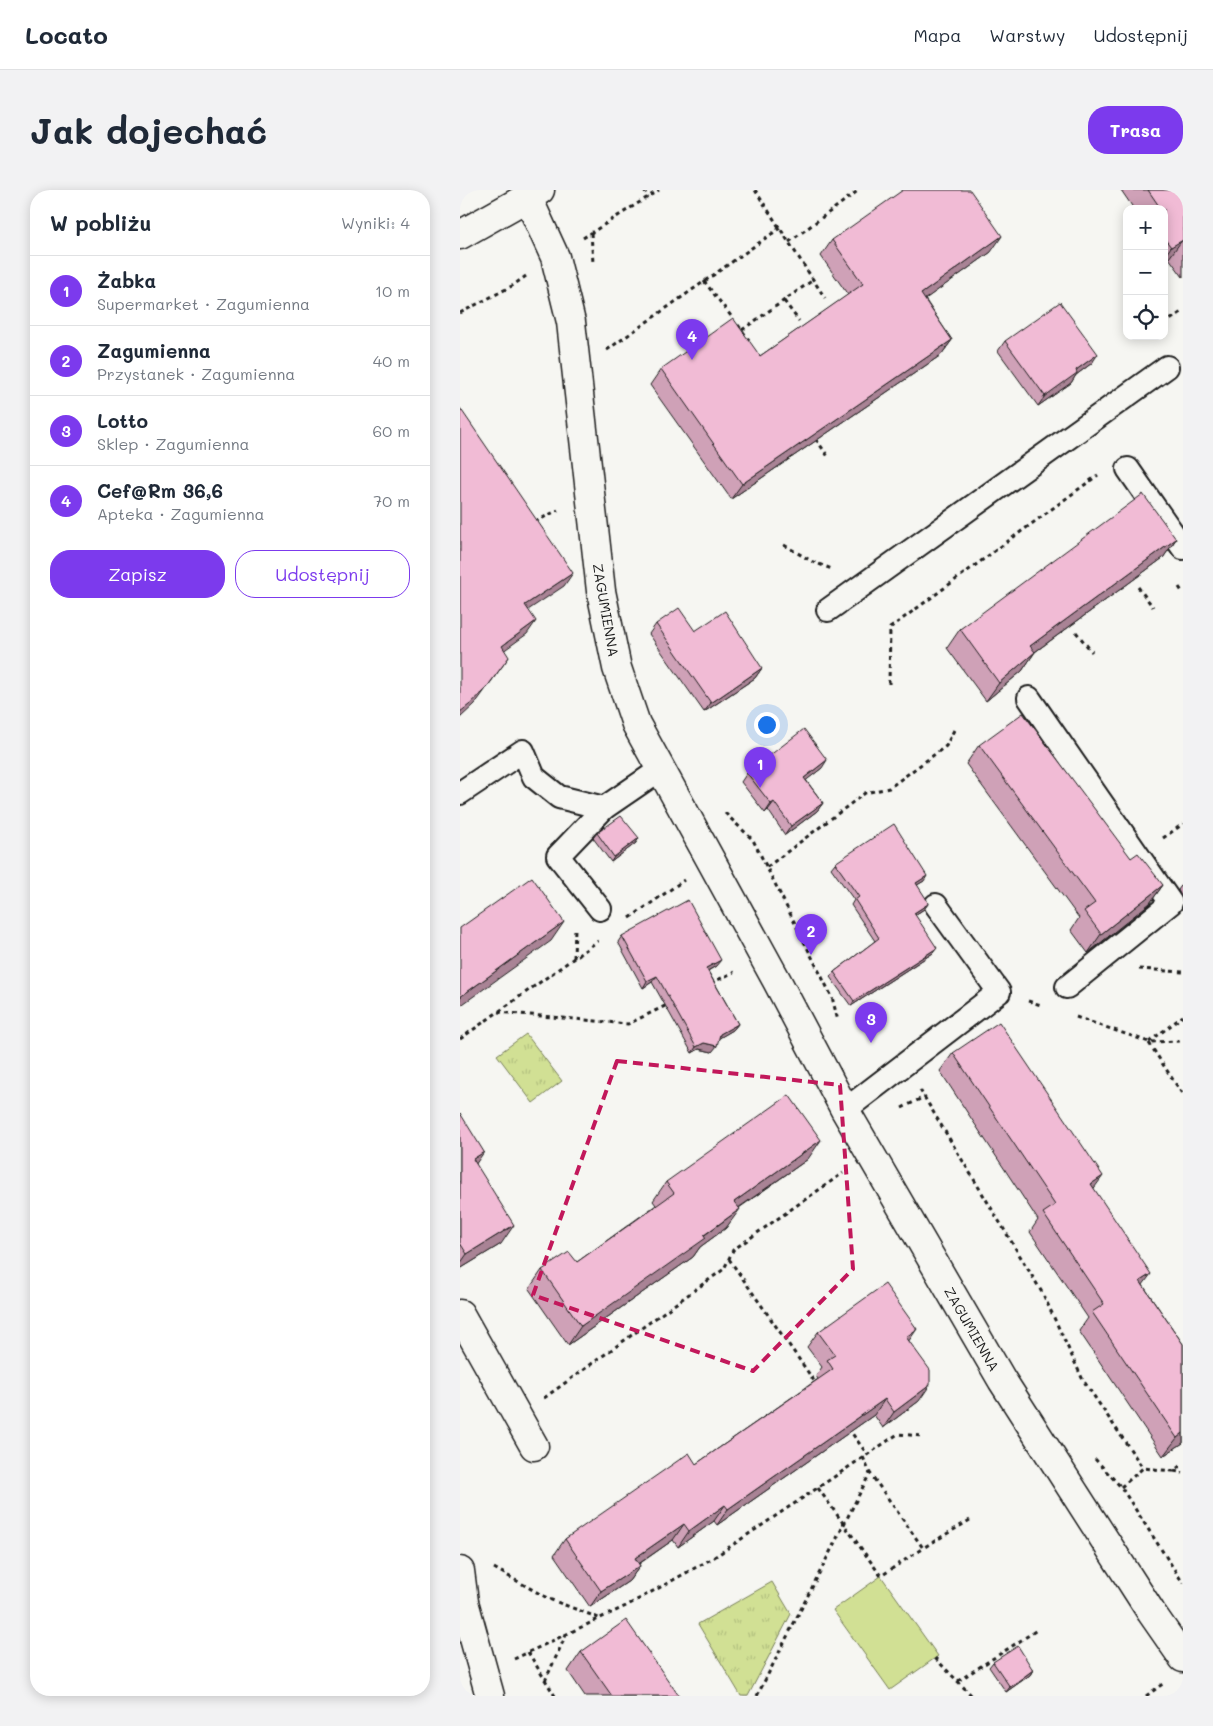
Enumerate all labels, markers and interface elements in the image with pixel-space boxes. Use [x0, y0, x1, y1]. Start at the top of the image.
text: Locato [25, 19, 108, 50]
text: Mapa [913, 23, 961, 47]
text: Warstwy [989, 23, 1065, 47]
text: Udostępnij [1093, 23, 1188, 47]
button: Trasa [1088, 106, 1183, 154]
text: Jak dojechać [30, 107, 267, 153]
map controls [1123, 205, 1168, 340]
button: + [1123, 205, 1168, 250]
text: W pobliżu [50, 209, 151, 236]
text: Wyniki: 4 [341, 212, 410, 233]
button: − [1123, 250, 1168, 295]
text: Żabka [97, 268, 156, 293]
text: 1 [62, 280, 70, 301]
text: 10 m [375, 280, 410, 301]
text: Supermarket · Zagumienna [97, 293, 310, 314]
button: locate [1123, 295, 1168, 340]
pin: 4 [676, 319, 708, 360]
text: Zagumienna [97, 338, 211, 363]
text: 2 [62, 350, 70, 371]
text: 40 m [373, 350, 410, 371]
text: Przystanek · Zagumienna [97, 363, 295, 384]
text: Lotto [97, 408, 148, 433]
text: 3 [61, 420, 71, 441]
text: 60 m [373, 420, 410, 441]
text: Sklep · Zagumienna [97, 433, 250, 454]
text: Cef@Rm 36,6 [97, 478, 223, 503]
text: 4 [61, 490, 71, 511]
text: 70 m [373, 490, 410, 511]
text: Apteka · Zagumienna [97, 503, 265, 524]
button: Zapisz [50, 550, 225, 598]
button: Udostępnij [235, 550, 410, 598]
street label: ZAGUMIENNA [588, 562, 624, 658]
your location [754, 712, 780, 738]
pin: 1 [744, 747, 776, 788]
pin: 2 [795, 914, 827, 955]
pin: 3 [855, 1002, 887, 1043]
street label: ZAGUMIENNA [940, 1283, 1004, 1375]

